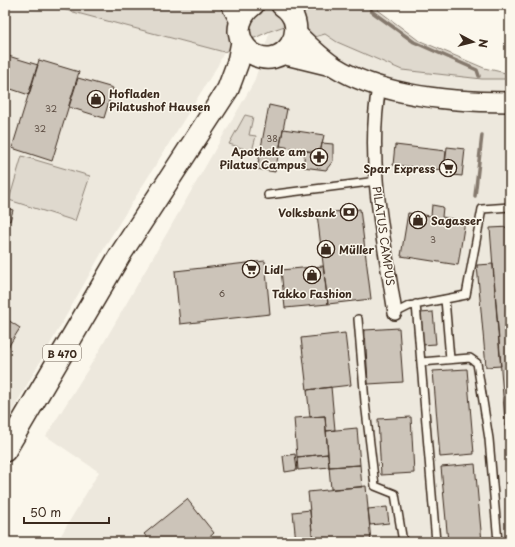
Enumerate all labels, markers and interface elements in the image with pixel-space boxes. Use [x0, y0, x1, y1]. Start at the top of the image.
north arrow [453, 22, 493, 62]
text: N [474, 38, 492, 49]
place label: Hofladen Pilatushof Hausen [109, 85, 210, 115]
shop icon: Hofladen Pilatushof Hausen [86, 89, 106, 109]
house number: 32 [45, 101, 57, 115]
house number: 32 [34, 121, 46, 135]
house number: 38 [266, 131, 278, 145]
place label: Apotheke am Pilatus Campus [219, 143, 306, 173]
pharmacy icon: Apotheke am Pilatus Campus [309, 147, 329, 167]
supermarket icon: Spar Express [438, 158, 458, 178]
place label: Spar Express [363, 160, 436, 177]
street label: PILATUS CAMPUS [369, 185, 399, 287]
bank icon: Volksbank [339, 202, 359, 222]
place label: Volksbank [278, 204, 337, 221]
shop icon: Sagasser [408, 210, 428, 230]
place label: Sagasser [431, 212, 482, 229]
house number: 3 [430, 232, 436, 246]
shop icon: Müller [316, 239, 336, 259]
place label: Müller [339, 241, 375, 258]
supermarket icon: Lidl [241, 259, 261, 279]
place label: Lidl [264, 261, 283, 278]
shop icon: Takko Fashion [302, 265, 322, 285]
place label: Takko Fashion [272, 285, 352, 302]
house number: 6 [219, 286, 225, 300]
road number: B 470 [43, 345, 81, 361]
scale bar [24, 499, 109, 525]
text: 50 m [30, 503, 61, 521]

